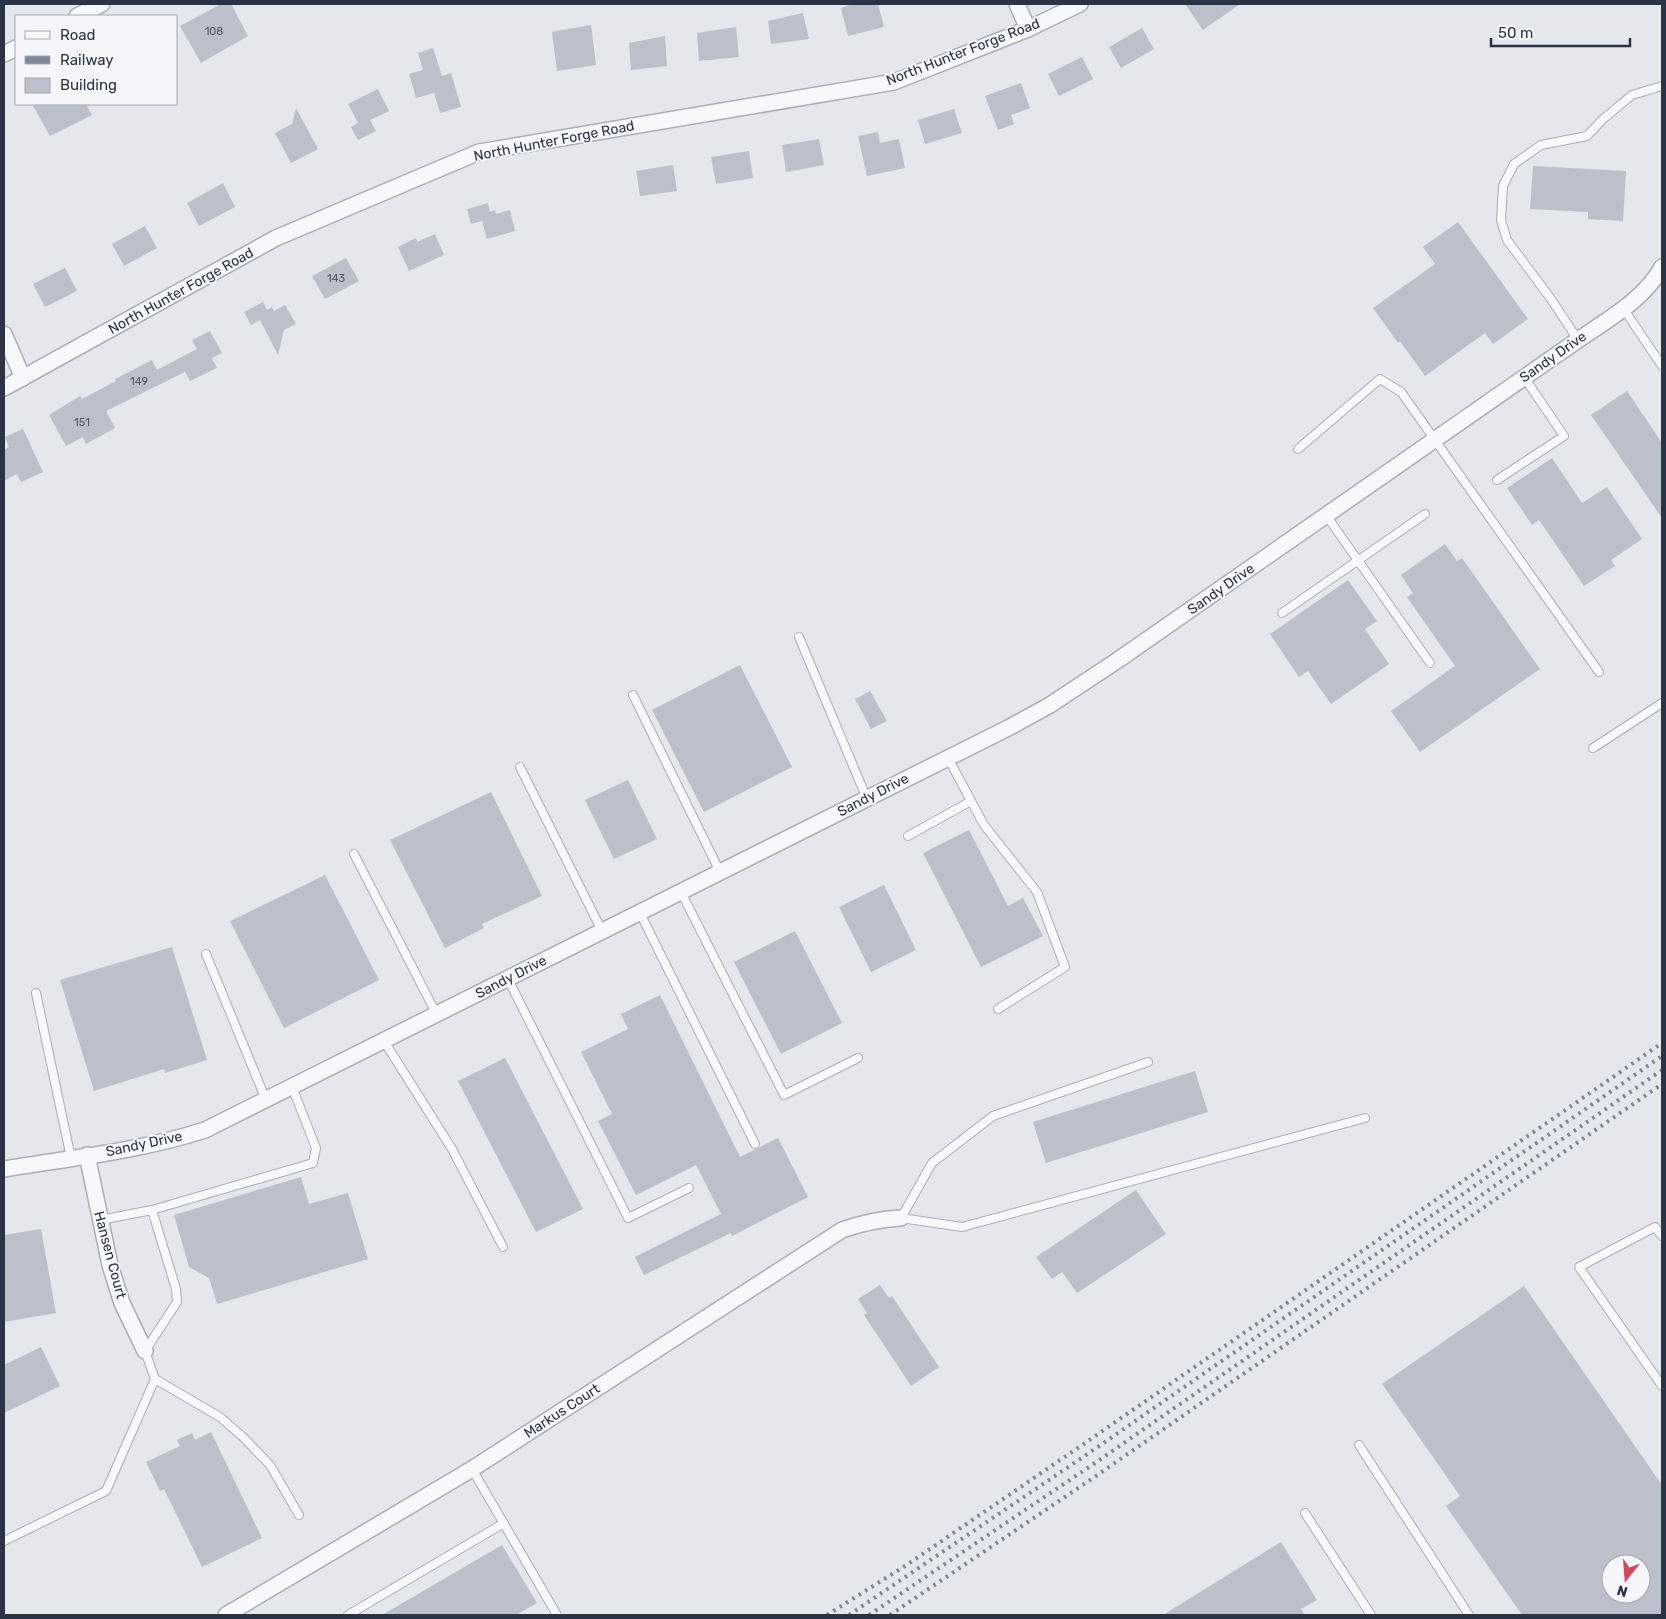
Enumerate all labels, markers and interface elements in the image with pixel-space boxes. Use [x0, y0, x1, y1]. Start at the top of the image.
legend [15, 15, 178, 105]
street label: North Hunter Forge Road [884, 15, 1042, 89]
scale bar [1491, 15, 1630, 47]
text: 50 m [1498, 24, 1533, 42]
house number: 108 [205, 25, 223, 38]
text: Road [60, 26, 96, 44]
text: Railway [60, 51, 114, 69]
text: Building [60, 76, 117, 94]
street label: North Hunter Forge Road [472, 117, 636, 165]
street label: North Hunter Forge Road [106, 244, 256, 338]
house number: 143 [327, 272, 345, 285]
street label: Sandy Drive [1516, 328, 1590, 386]
house number: 149 [130, 375, 148, 388]
house number: 151 [74, 416, 90, 429]
street label: Sandy Drive [1184, 560, 1258, 618]
street label: Sandy Drive [835, 770, 912, 820]
street label: Sandy Drive [473, 952, 550, 1002]
street label: Sandy Drive [104, 1128, 184, 1160]
street label: Hansen Court [90, 1209, 130, 1301]
street label: Markus Court [521, 1380, 604, 1442]
north arrow [1601, 1554, 1651, 1604]
text: N [1615, 1581, 1630, 1601]

